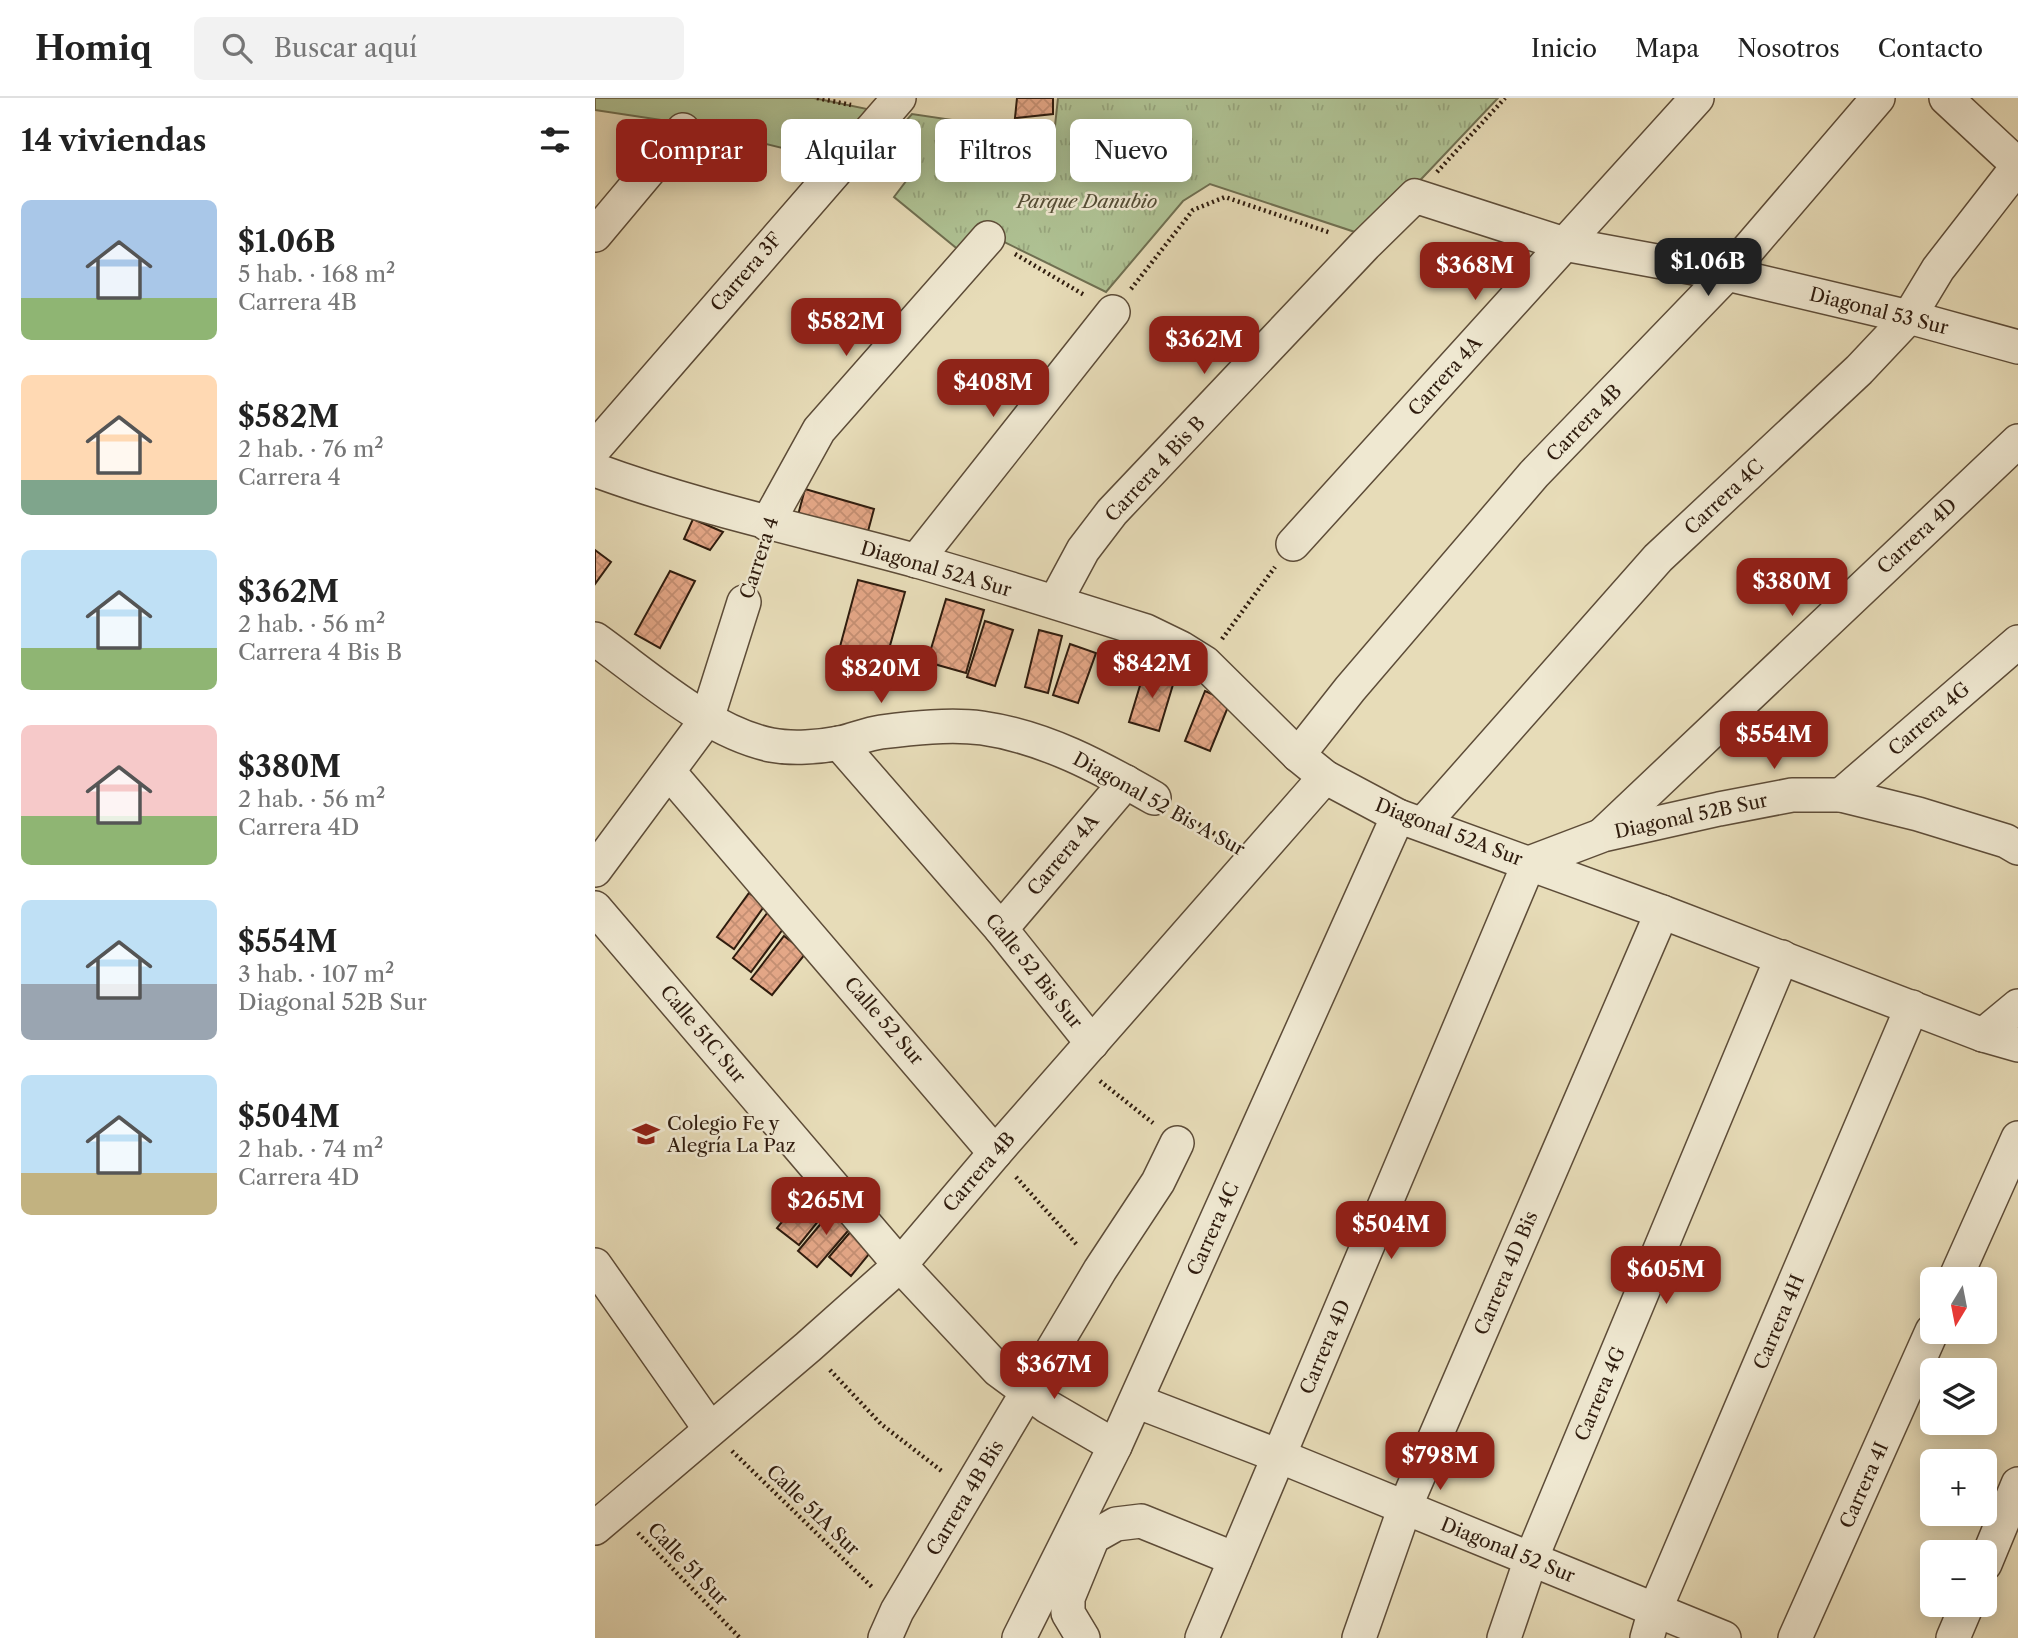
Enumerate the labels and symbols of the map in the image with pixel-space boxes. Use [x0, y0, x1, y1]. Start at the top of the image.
park label: Parque Danubio [1015, 190, 1157, 213]
street label: Carrera 3F [706, 228, 786, 316]
pin: $1.06B [1651, 238, 1765, 298]
pin: $368M [1426, 242, 1524, 302]
street label: Diagonal 53 Sur [1807, 283, 1951, 339]
pin: $582M [797, 299, 895, 358]
pin: $362M [1155, 316, 1253, 376]
street label: Carrera 4A [1403, 331, 1487, 421]
pin: $408M [944, 360, 1042, 419]
street label: Carrera 4B [1542, 380, 1626, 466]
street label: Carrera 4 Bis B [1100, 412, 1210, 526]
street label: Carrera 4C [1680, 455, 1768, 539]
street label: Carrera 4D [1873, 493, 1961, 579]
street label: Carrera 4 [735, 514, 783, 602]
street label: Diagonal 52A Sur [858, 536, 1014, 602]
pin: $380M [1743, 559, 1841, 618]
pin: $842M [1103, 640, 1201, 700]
pin: $820M [832, 646, 930, 705]
street label: Carrera 4G [1884, 677, 1974, 761]
pin: $554M [1725, 712, 1823, 771]
street label: Diagonal 52 Bis A Sur [1069, 747, 1249, 861]
street label: Diagonal 52B Sur [1612, 789, 1770, 843]
street label: Diagonal 52A Sur [1372, 793, 1526, 871]
street label: Carrera 4A [1022, 809, 1104, 900]
street label: Calle 52 Bis Sur [981, 909, 1087, 1033]
street label: Calle 52 Sur [840, 972, 928, 1070]
street label: Calle 51C Sur [655, 980, 751, 1088]
place label: Colegio Fe y Alegría La Paz [666, 1112, 795, 1157]
school or university icon: Colegio Fe y Alegría La Paz [631, 1119, 661, 1149]
street label: Carrera 4B [938, 1127, 1020, 1217]
pin: $265M [777, 1178, 875, 1237]
street label: Carrera 4C [1182, 1179, 1244, 1279]
pin: $504M [1342, 1202, 1440, 1261]
street label: Carrera 4D Bis [1470, 1208, 1542, 1338]
pin: $605M [1617, 1246, 1715, 1306]
north arrow [1920, 1267, 1997, 1344]
street label: Carrera 4H [1749, 1271, 1809, 1373]
street label: Carrera 4D [1295, 1296, 1355, 1398]
pin: $367M [1005, 1342, 1103, 1401]
street label: Carrera 4G [1570, 1343, 1630, 1445]
pin: $798M [1391, 1432, 1489, 1492]
street label: Carrera 4B Bis [922, 1436, 1008, 1560]
street label: Carrera 4I [1835, 1438, 1893, 1532]
street label: Calle 51A Sur [762, 1460, 864, 1560]
street label: Diagonal 52 Sur [1437, 1513, 1579, 1587]
street label: Calle 51 Sur [643, 1518, 733, 1610]

